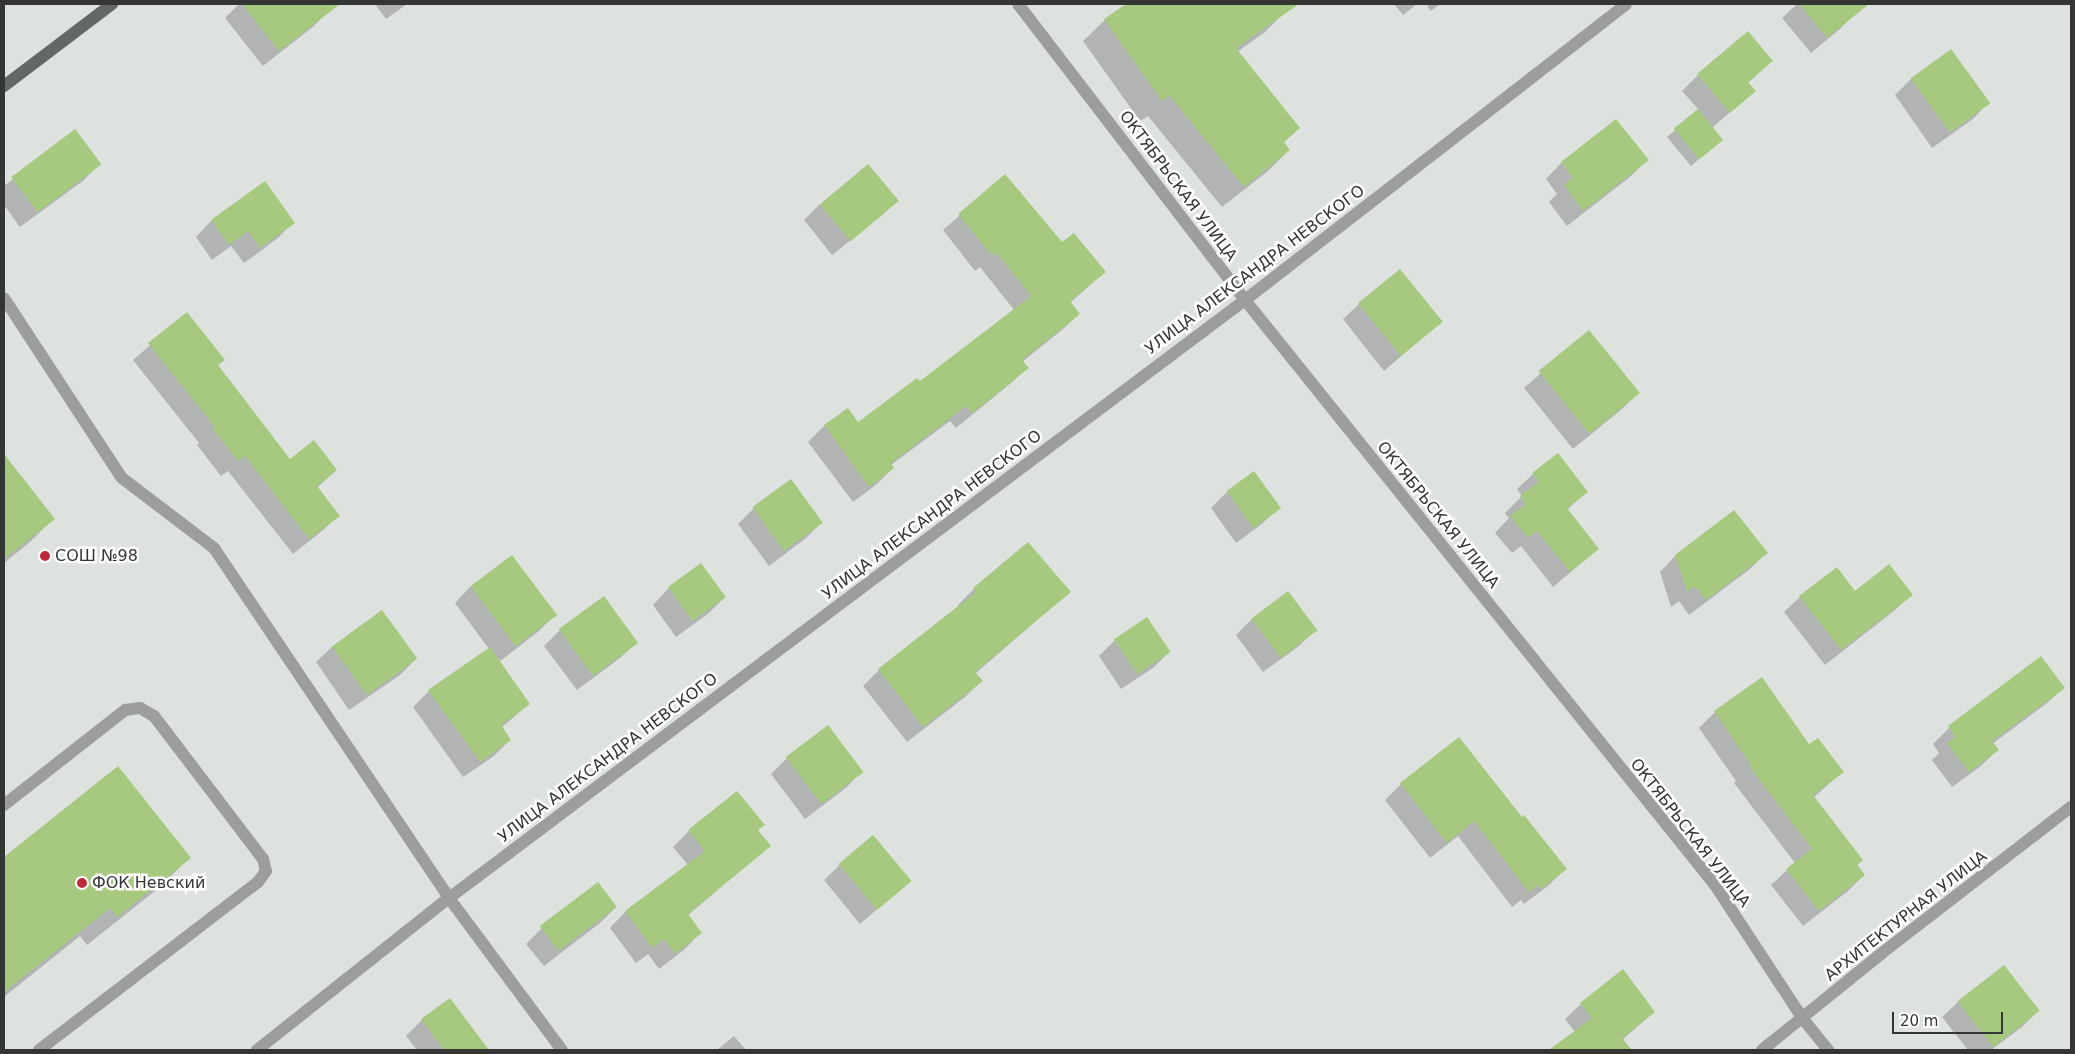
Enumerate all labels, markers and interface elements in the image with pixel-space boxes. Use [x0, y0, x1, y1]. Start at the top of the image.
street label: ОКТЯБРЬСКАЯ УЛИЦА [1115, 107, 1241, 265]
street label: УЛИЦА АЛЕКСАНДРА НЕВСКОГО [1142, 181, 1368, 359]
street label: УЛИЦА АЛЕКСАНДРА НЕВСКОГО [819, 426, 1045, 604]
street label: ОКТЯБРЬСКАЯ УЛИЦА [1373, 438, 1503, 592]
place label: СОШ №98 [55, 546, 138, 566]
marker: СОШ №98 [39, 550, 51, 562]
street label: УЛИЦА АЛЕКСАНДРА НЕВСКОГО [495, 669, 721, 847]
street label: ОКТЯБРЬСКАЯ УЛИЦА [1626, 755, 1754, 911]
street label: АРХИТЕКТУРНАЯ УЛИЦА [1821, 847, 1991, 985]
place label: ФОК Невский [92, 873, 205, 893]
marker: ФОК Невский [76, 877, 88, 889]
scale bar [1895, 1002, 2006, 1034]
text: 20 m [1900, 1012, 1938, 1030]

